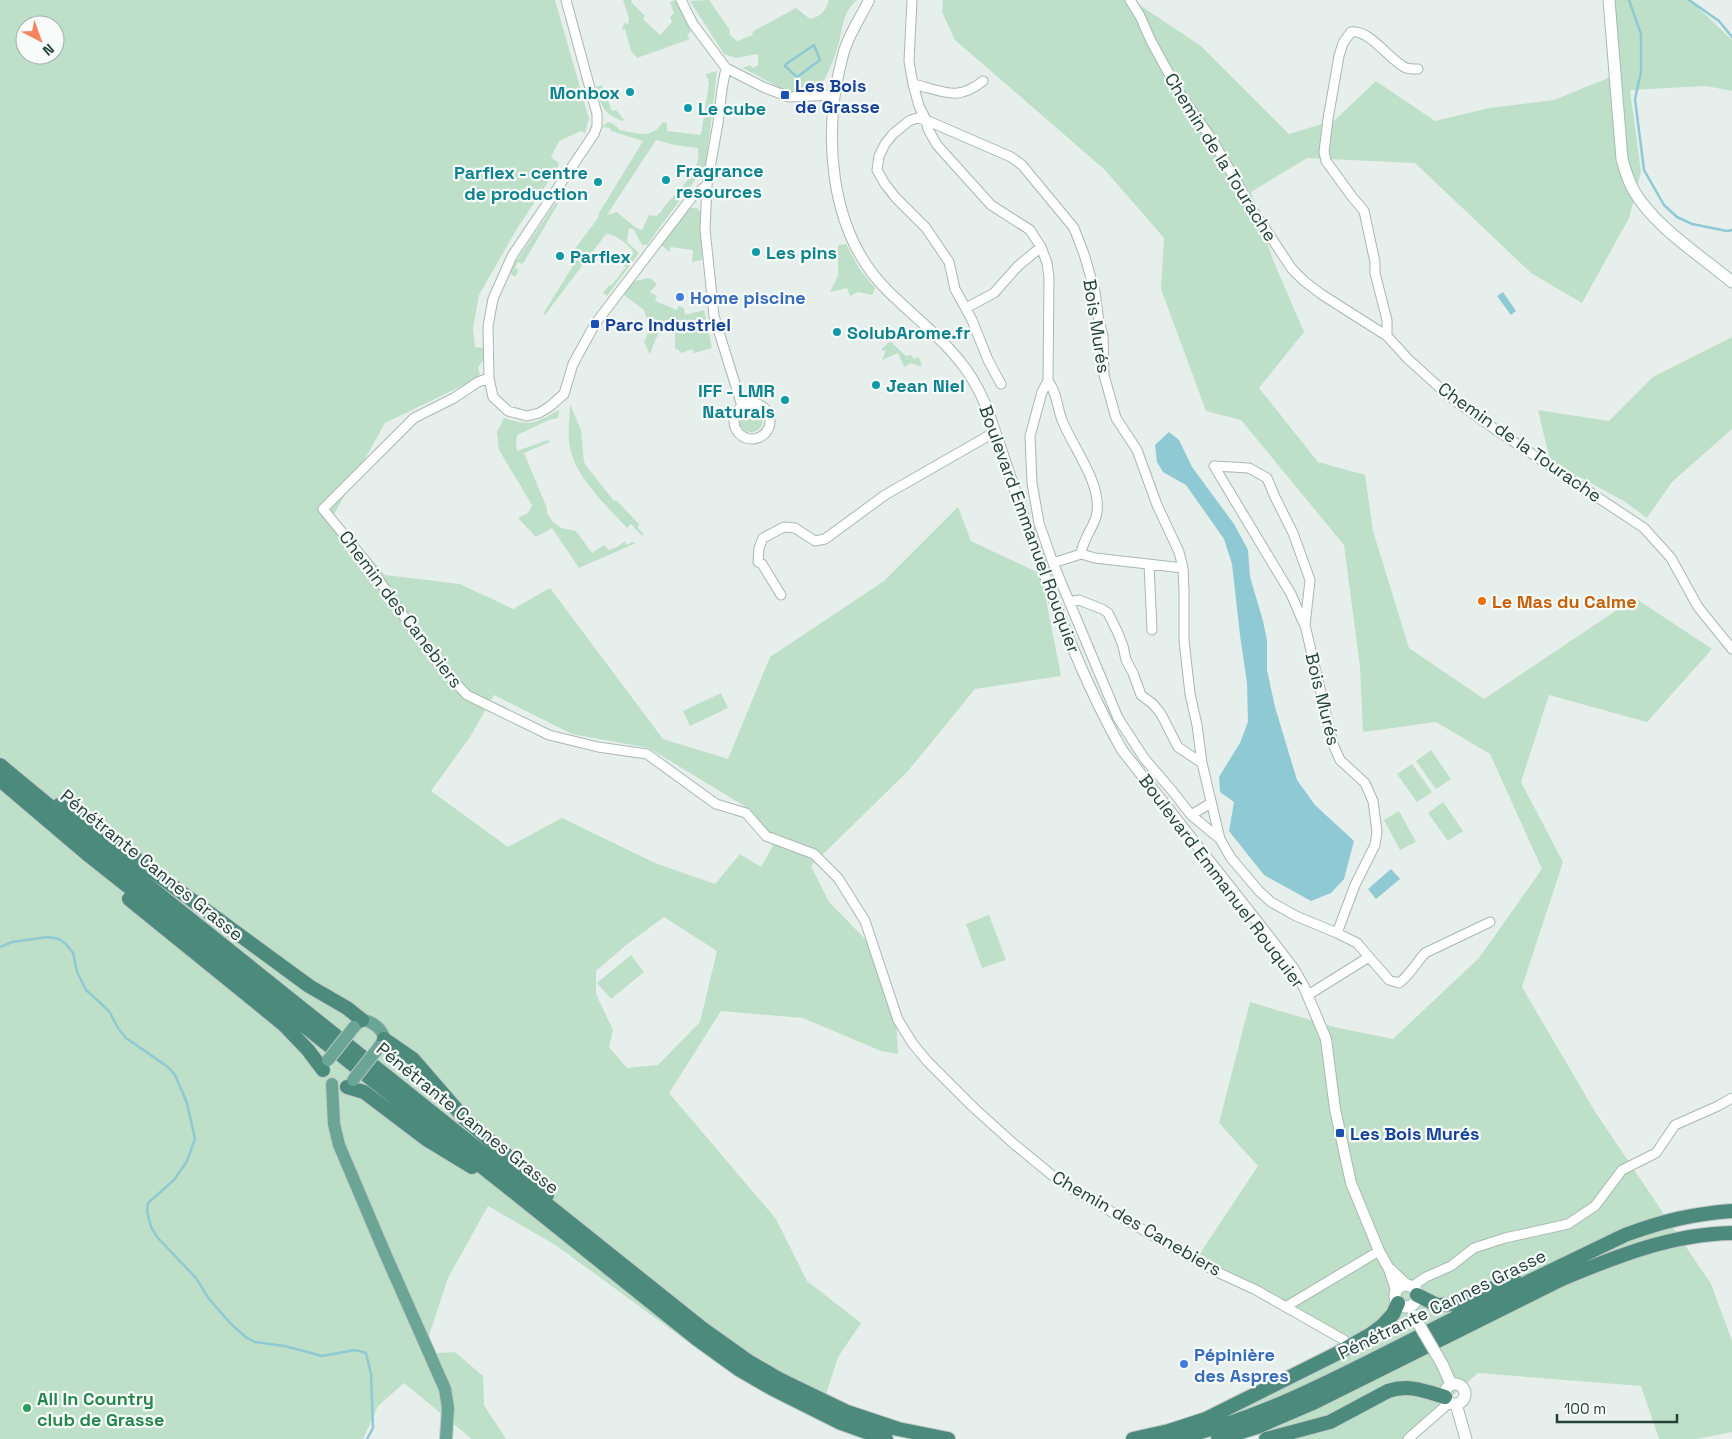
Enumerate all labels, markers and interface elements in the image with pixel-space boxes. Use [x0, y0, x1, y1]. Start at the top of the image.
north arrow [15, 15, 65, 65]
text: N [39, 40, 58, 60]
street label: Chemin de la Tourache [1160, 68, 1282, 246]
place label: Les Bois de Grasse [795, 74, 880, 118]
place label: Monbox [549, 81, 620, 104]
marker: Monbox [624, 86, 636, 98]
marker: Les Bois de Grasse [779, 89, 791, 101]
place label: Le cube [698, 97, 766, 120]
marker: Le cube [682, 102, 694, 114]
place label: Fragrance resources [676, 159, 764, 203]
place label: Parflex - centre de production [454, 161, 588, 205]
marker: Fragrance resources [660, 174, 672, 186]
marker: Parflex - centre de production [592, 176, 604, 188]
place label: Les pins [766, 241, 837, 264]
place label: Parflex [570, 245, 631, 268]
marker: Les pins [750, 246, 762, 258]
marker: Parflex [554, 250, 566, 262]
street label: Bois Murés [1078, 277, 1116, 375]
place label: Home piscine [690, 286, 806, 309]
marker: Home piscine [674, 291, 686, 303]
place label: Parc Industriel [605, 313, 731, 336]
marker: Parc Industriel [589, 318, 601, 330]
place label: SolubArome.fr [847, 321, 970, 344]
marker: SolubArome.fr [831, 326, 843, 338]
place label: Jean Niel [886, 374, 965, 397]
street label: Chemin de la Tourache [1434, 377, 1606, 507]
place label: IFF - LMR Naturals [698, 379, 775, 423]
marker: Jean Niel [870, 379, 882, 391]
marker: IFF - LMR Naturals [779, 394, 791, 406]
street label: Boulevard Emmanuel Rouquier [974, 402, 1086, 656]
street label: Chemin des Canebiers [334, 526, 468, 692]
place label: Le Mas du Calme [1492, 590, 1637, 613]
marker: Le Mas du Calme [1476, 595, 1488, 607]
street label: Bois Murés [1300, 650, 1346, 748]
street label: Boulevard Emmanuel Rouquier [1134, 769, 1310, 993]
street label: Pénétrante Cannes Grasse [56, 784, 248, 946]
street label: Pénétrante Cannes Grasse [372, 1037, 564, 1199]
place label: Les Bois Murés [1350, 1122, 1480, 1145]
marker: Les Bois Murés [1334, 1127, 1346, 1139]
street label: Chemin des Canebiers [1048, 1165, 1226, 1281]
street label: Pénétrante Cannes Grasse [1334, 1244, 1550, 1364]
place label: Pépinière des Aspres [1194, 1343, 1289, 1387]
marker: Pépinière des Aspres [1178, 1358, 1190, 1370]
place label: All In Country club de Grasse [37, 1387, 164, 1431]
scale bar [1557, 1392, 1677, 1424]
text: 100 m [1564, 1399, 1606, 1418]
marker: All In Country club de Grasse [21, 1402, 33, 1414]

